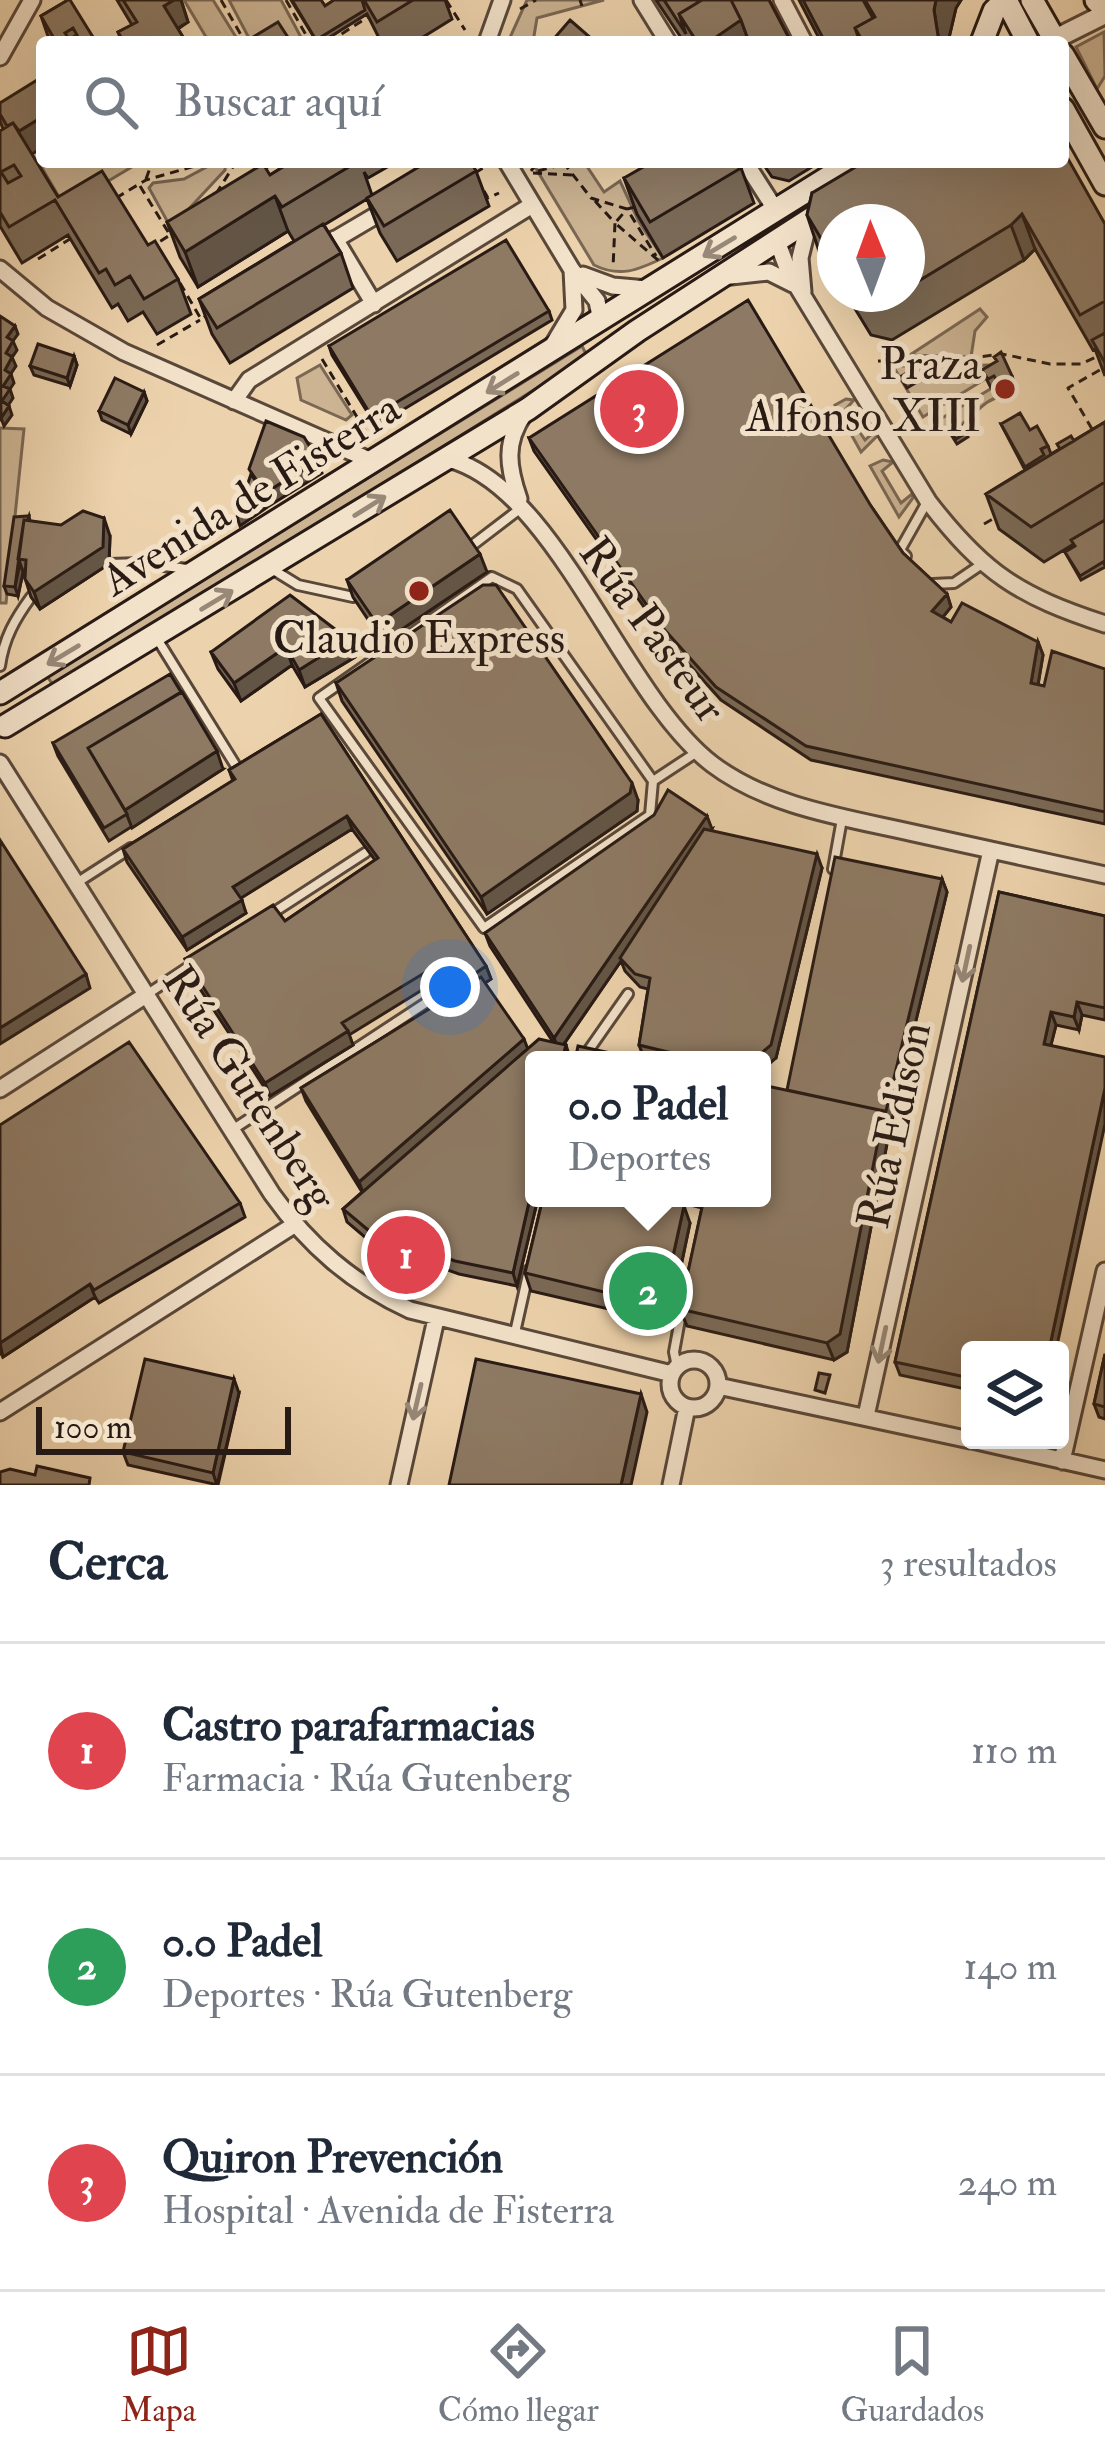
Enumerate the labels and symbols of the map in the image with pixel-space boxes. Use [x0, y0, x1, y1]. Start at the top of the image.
north arrow [817, 204, 925, 312]
one-way arrow [703, 235, 737, 259]
place label: Praza Alfonso XIII [745, 337, 981, 445]
pin: 3 [600, 364, 678, 454]
one-way arrow [486, 371, 520, 395]
marker: Praza Alfonso XIII [992, 376, 1018, 402]
street label: Avenida de Fisterra [91, 380, 411, 609]
one-way arrow [352, 494, 386, 518]
street label: Rúa Pasteur [566, 526, 739, 734]
marker: Claudio Express [406, 578, 432, 604]
one-way arrow [199, 588, 233, 612]
place label: Claudio Express [273, 611, 565, 667]
one-way arrow [47, 643, 81, 667]
one-way arrow [953, 945, 976, 983]
street label: Rúa Gutenberg [150, 955, 350, 1221]
your location [420, 957, 480, 1017]
street label: Rúa Edison [846, 1017, 944, 1234]
pin: 1 [367, 1210, 445, 1300]
pin: 2 [609, 1246, 687, 1336]
one-way arrow [869, 1326, 892, 1364]
one-way arrow [405, 1383, 428, 1421]
scale bar [36, 1401, 291, 1454]

